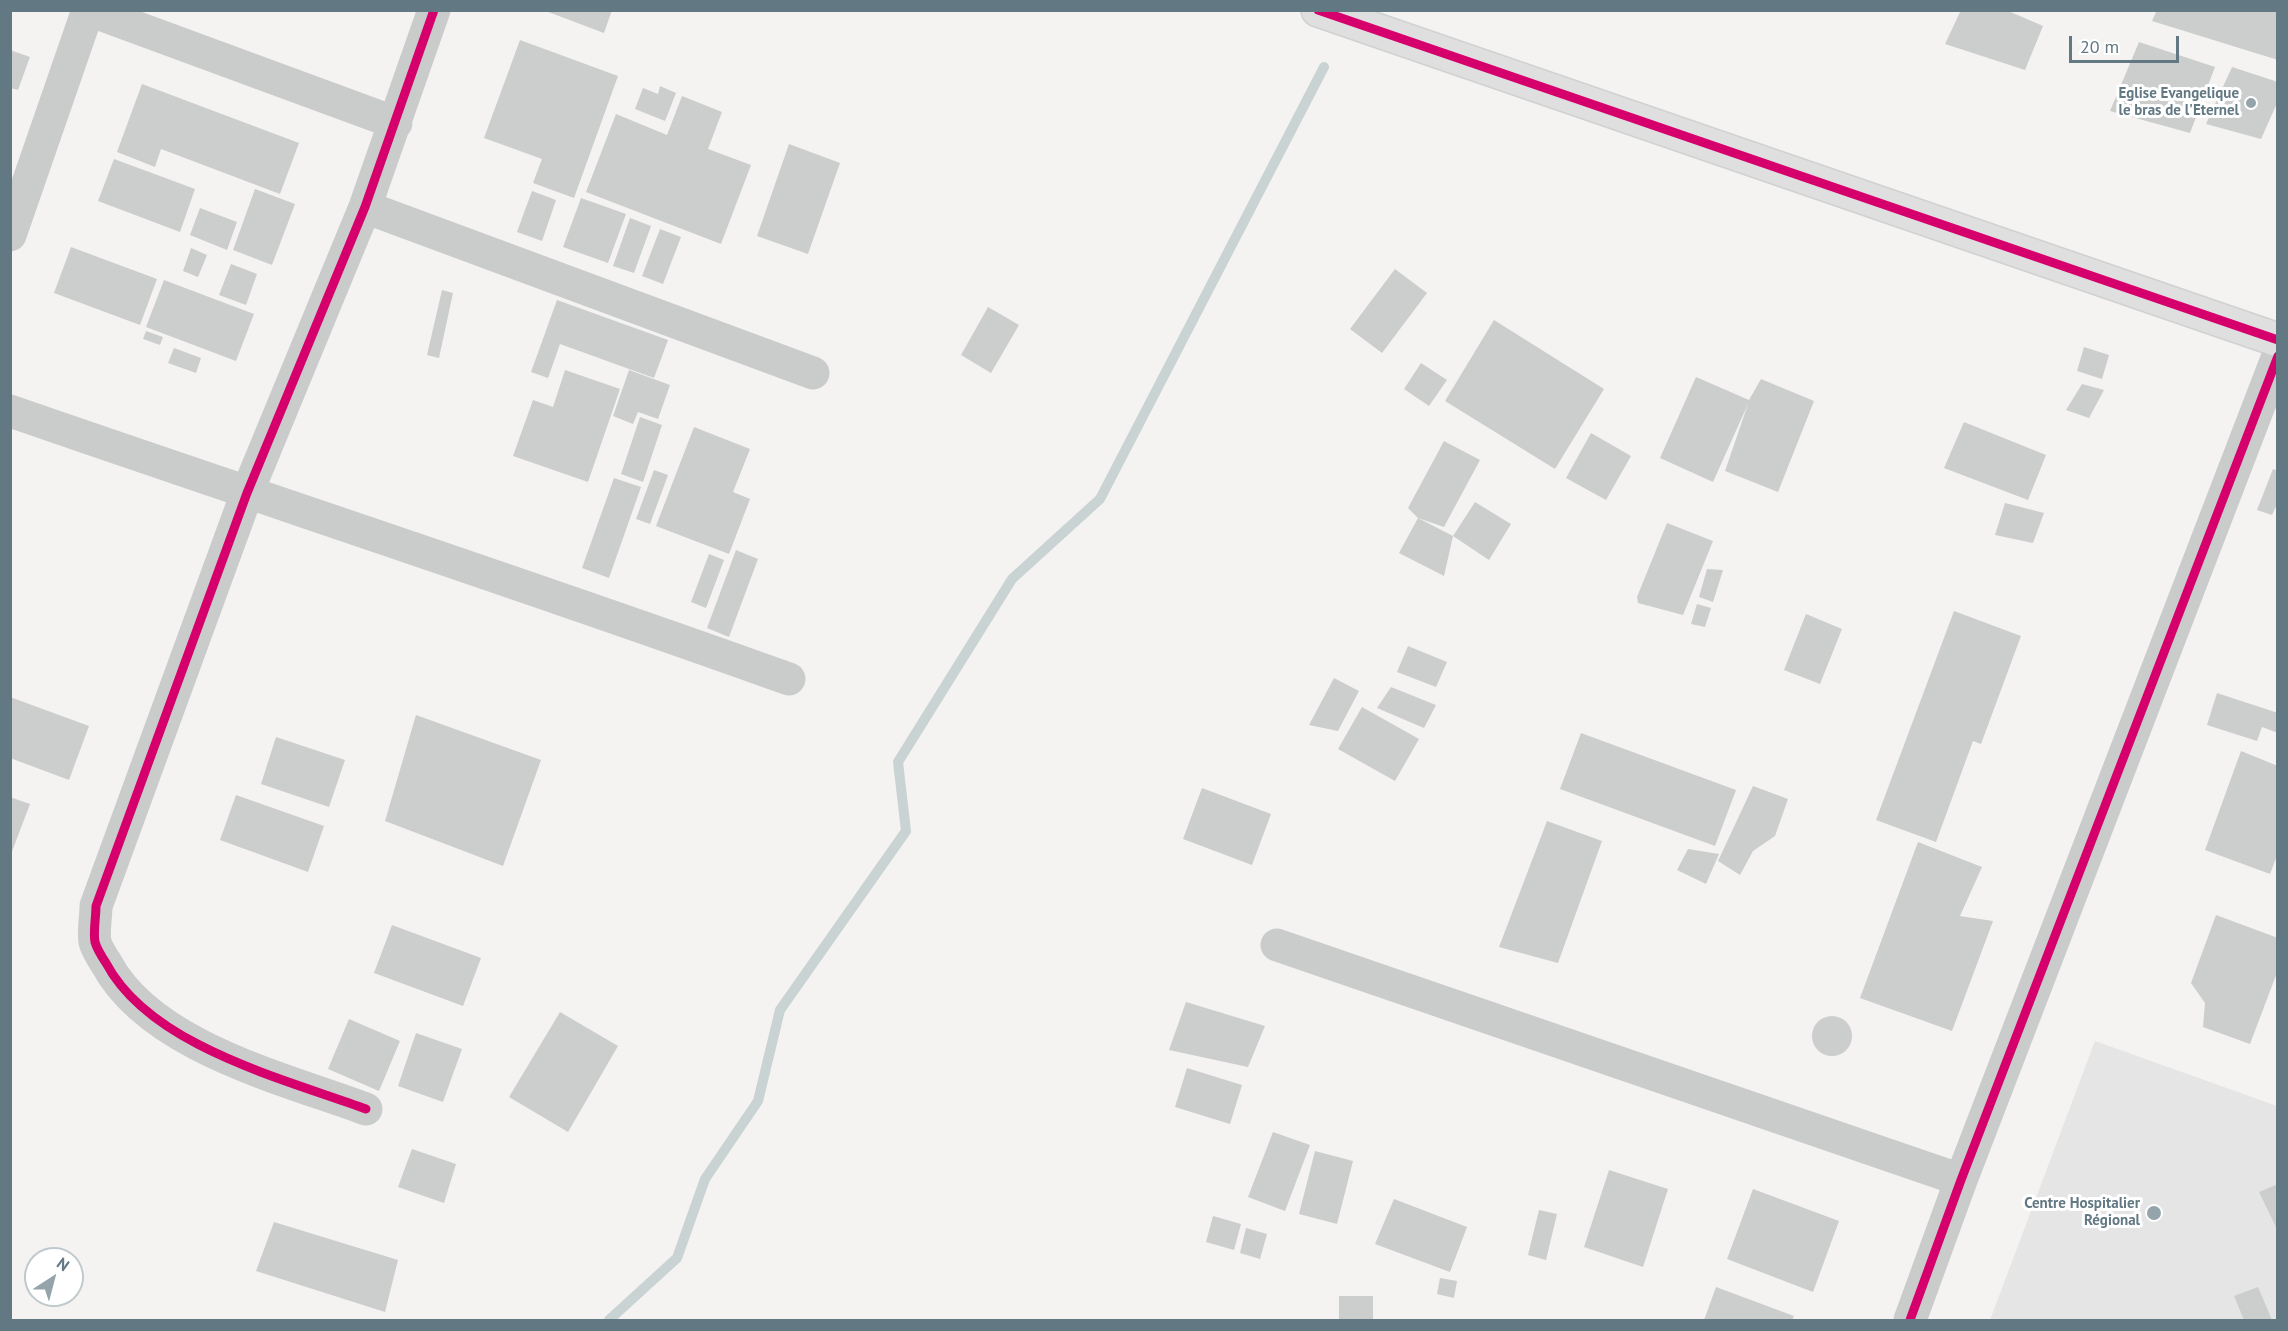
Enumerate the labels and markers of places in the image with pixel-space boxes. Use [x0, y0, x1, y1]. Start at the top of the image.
place label: Eglise Evangelique le bras de l'Eternel [2119, 85, 2239, 120]
marker: Eglise Evangelique le bras de l'Eternel [2244, 96, 2258, 110]
place label: Centre Hospitalier Régional [2024, 1195, 2140, 1230]
marker: Centre Hospitalier Régional [2145, 1204, 2163, 1222]

